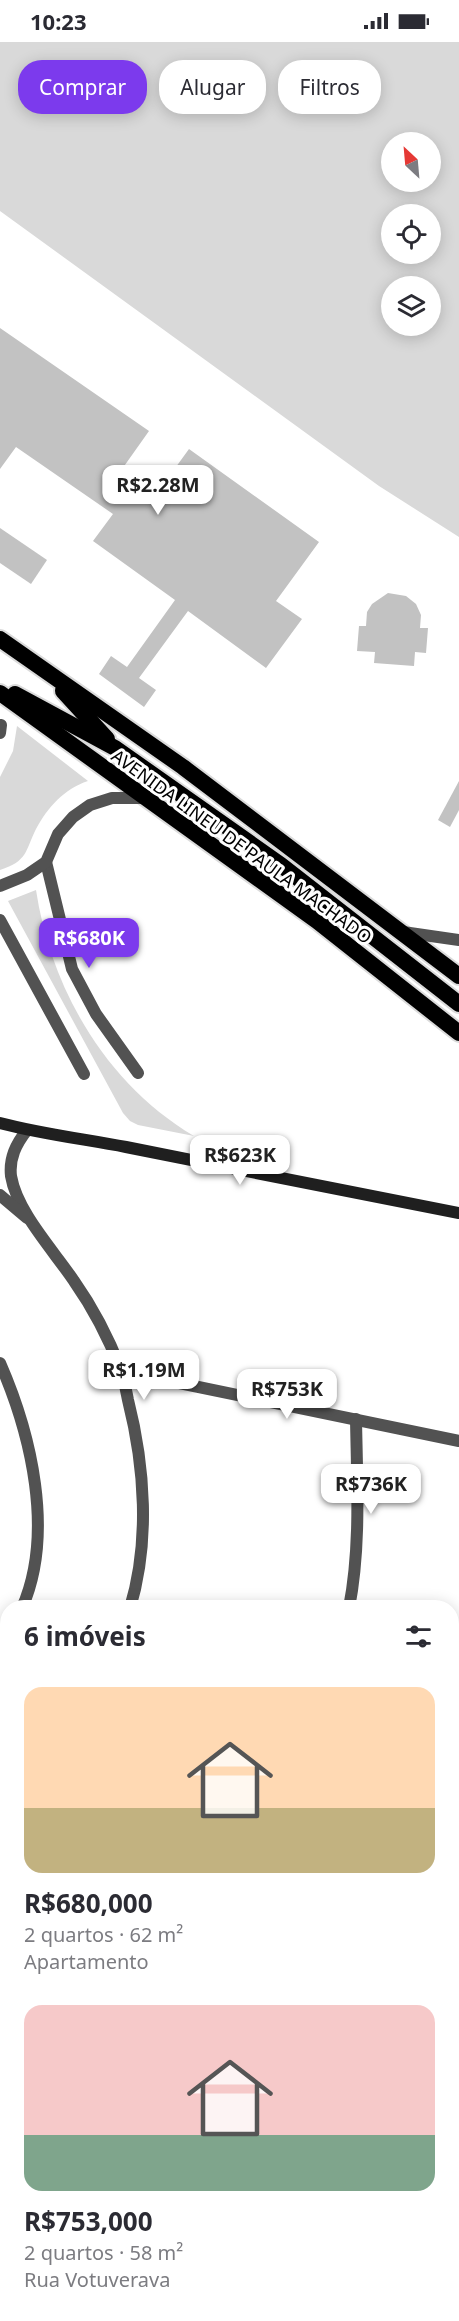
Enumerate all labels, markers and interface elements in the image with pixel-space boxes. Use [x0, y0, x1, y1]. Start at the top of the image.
text: 10:23 [30, 6, 87, 36]
chip: Comprar [18, 60, 147, 114]
chip: Alugar [159, 60, 266, 114]
chip: Filtros [278, 60, 381, 114]
north arrow [381, 132, 441, 192]
map controls [381, 132, 441, 336]
button: locate [381, 204, 441, 264]
button: layers [381, 276, 441, 336]
pin: R$2.28M [103, 465, 213, 516]
text: R$2.28M [116, 471, 200, 498]
street label: AVENIDA LINEU DE PAULA MACHADO [107, 743, 377, 949]
pin: R$680K [40, 918, 138, 969]
text: R$680K [53, 924, 125, 951]
pin: R$623K [191, 1135, 289, 1186]
text: R$623K [204, 1141, 276, 1168]
pin: R$1.19M [89, 1350, 199, 1401]
text: R$1.19M [102, 1356, 186, 1383]
pin: R$753K [238, 1369, 336, 1420]
text: R$753K [251, 1375, 323, 1402]
pin: R$736K [322, 1464, 420, 1515]
text: R$736K [335, 1470, 407, 1497]
text: 6 imóveis [24, 1618, 146, 1654]
icon: filters [402, 1620, 435, 1653]
icon: home [176, 1726, 284, 1834]
text: R$680,000 [24, 1885, 153, 1921]
text: 2 quartos · 62 m² [24, 1921, 183, 1948]
text: Apartamento [24, 1948, 149, 1975]
icon: home [176, 2044, 284, 2152]
text: R$753,000 [24, 2203, 153, 2239]
text: 2 quartos · 58 m² [24, 2239, 183, 2266]
text: Rua Votuverava [24, 2266, 170, 2293]

